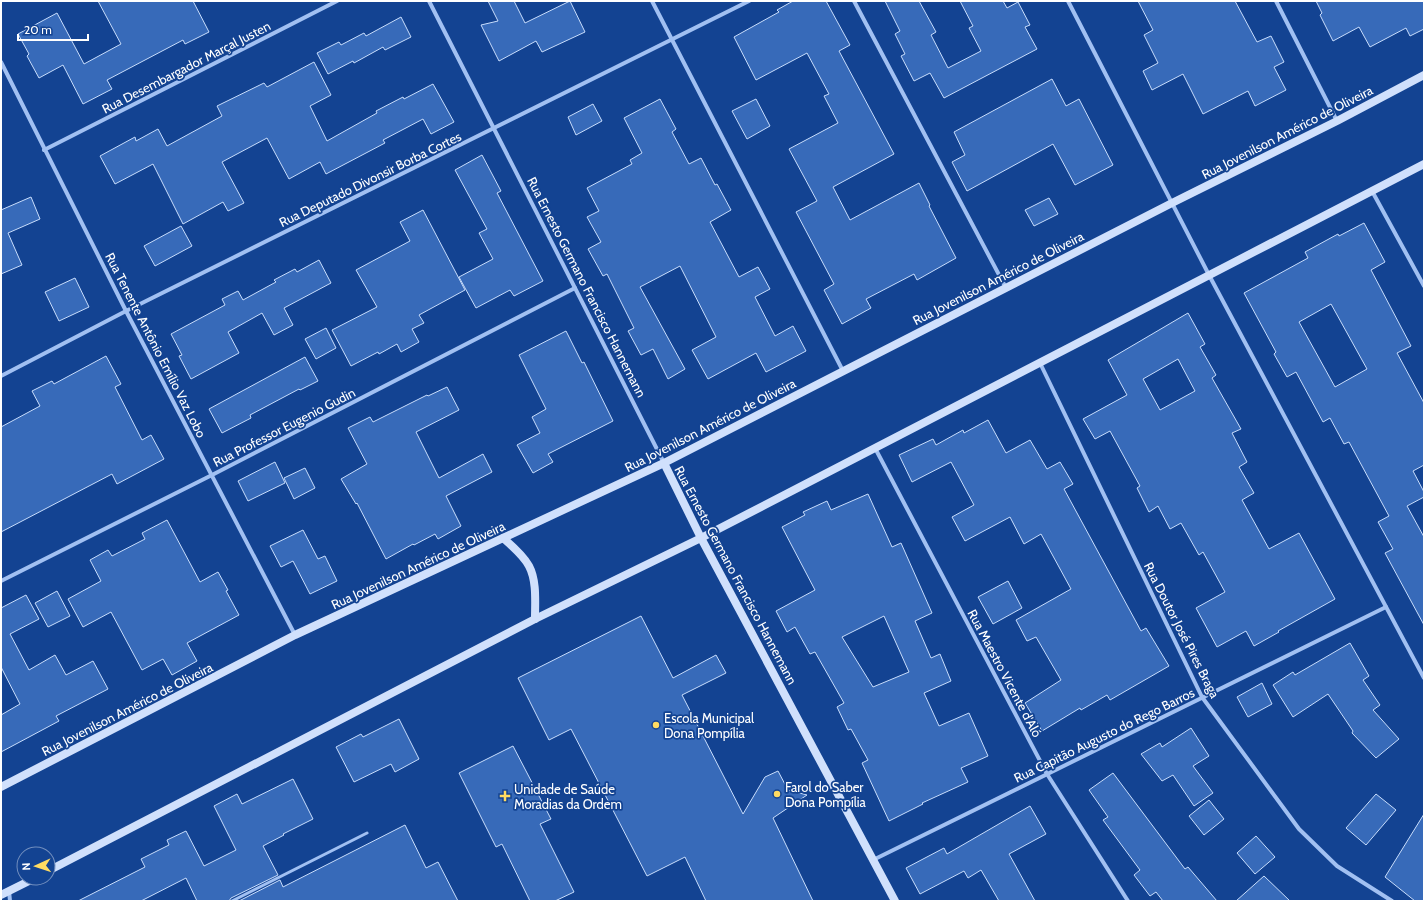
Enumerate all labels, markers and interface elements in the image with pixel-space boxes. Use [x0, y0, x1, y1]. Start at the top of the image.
scale bar [18, 16, 88, 42]
street label: Rua Desembargador Marçal Justen [99, 17, 273, 117]
text: 20 m [24, 22, 52, 37]
street label: Rua Jovenilson Américo de Oliveira [1199, 81, 1376, 182]
street label: Rua Deputado Divonsir Borba Cortes [276, 128, 464, 230]
street label: Rua Ernesto Germano Francisco Hannemann [524, 174, 650, 400]
street label: Rua Jovenilson Américo de Oliveira [910, 227, 1087, 328]
street label: Rua Tenente Antônio Emílio Vaz Lobo [102, 250, 210, 440]
street label: Rua Jovenilson Américo de Oliveira [622, 374, 799, 475]
street label: Rua Professor Eugenio Gudin [210, 384, 358, 470]
street label: Rua Ernesto Germano Francisco Hannemann [671, 463, 801, 687]
street label: Rua Jovenilson Américo de Oliveira [329, 517, 508, 612]
street label: Rua Doutor José Pires Braga [1141, 559, 1224, 701]
street label: Rua Maestro Vicente d'Aló [964, 606, 1046, 740]
street label: Rua Jovenilson Américo de Oliveira [39, 658, 216, 759]
street label: Rua Capitão Augusto do Rego Barros [1011, 684, 1197, 786]
place label: Escola Municipal Dona Pompília [664, 710, 754, 741]
marker: Escola Municipal Dona Pompília [651, 720, 661, 730]
place label: Farol do Saber Dona Pompília [785, 779, 867, 810]
place label: Unidade de Saúde Moradias da Ordem [514, 781, 622, 812]
marker: Farol do Saber Dona Pompília [772, 789, 782, 799]
marker: Unidade de Saúde Moradias da Ordem [499, 790, 511, 802]
north arrow [16, 846, 56, 886]
text: N [19, 862, 33, 871]

